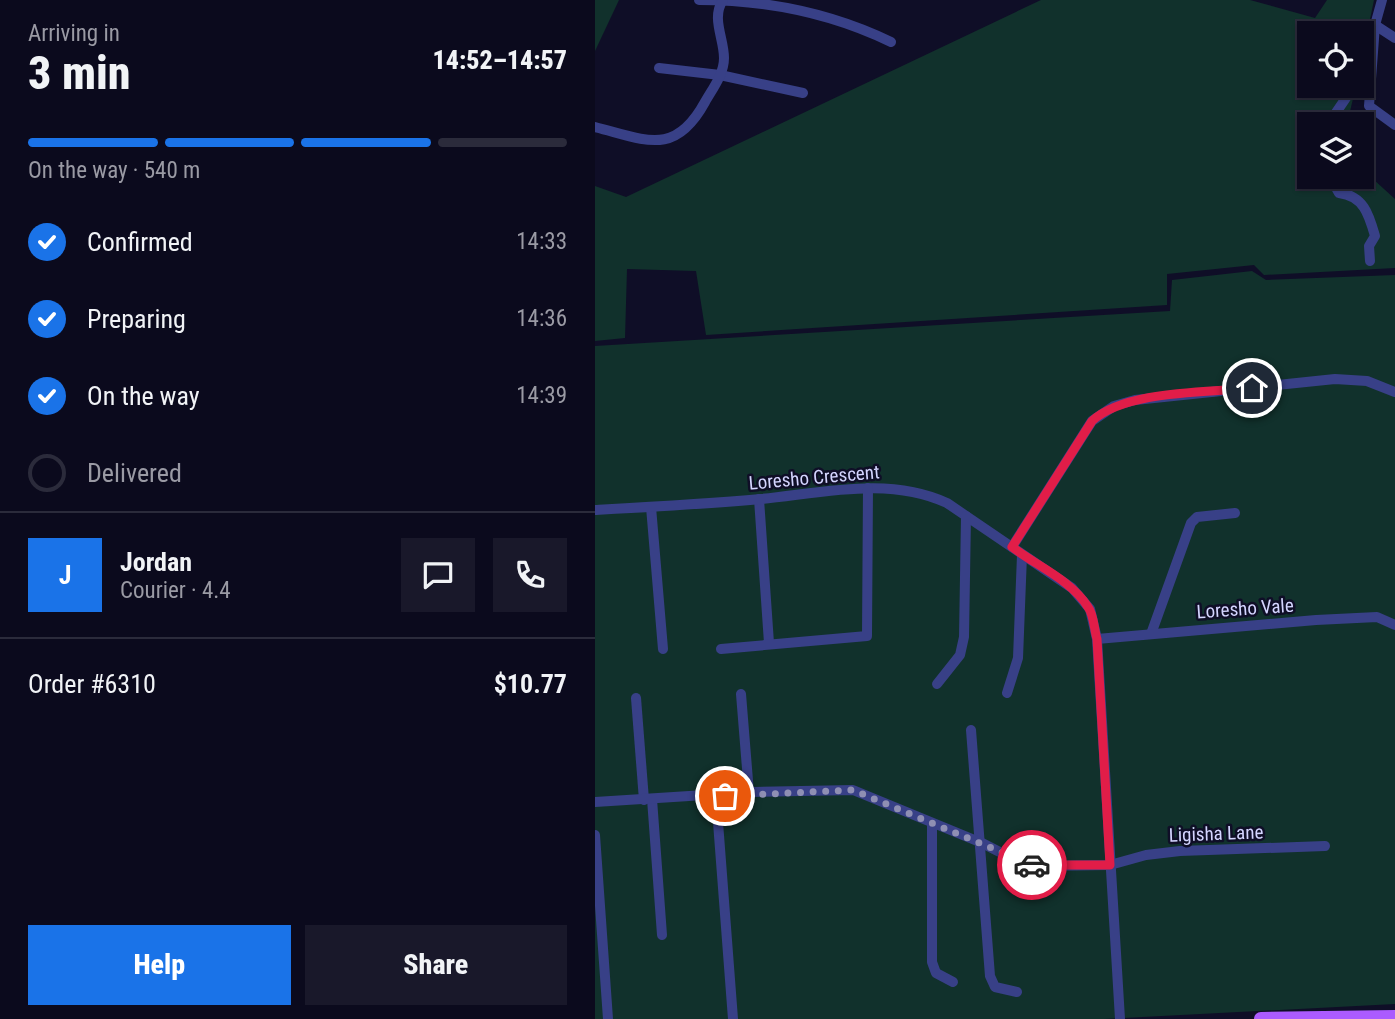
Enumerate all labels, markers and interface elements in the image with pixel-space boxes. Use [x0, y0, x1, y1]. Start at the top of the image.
text: Arriving in [28, 20, 120, 47]
map controls [1297, 21, 1374, 189]
button: locate [1297, 21, 1374, 98]
text: 14:52–14:57 [433, 45, 567, 75]
text: 3 min [28, 46, 131, 100]
button: layers [1297, 112, 1374, 189]
text: On the way · 540 m [28, 157, 200, 184]
icon: check [28, 223, 66, 261]
text: Confirmed [87, 227, 193, 257]
text: 14:33 [516, 228, 567, 255]
icon: check [28, 300, 66, 338]
text: Preparing [87, 304, 186, 334]
text: 14:36 [516, 305, 567, 332]
pin [1222, 358, 1282, 418]
icon: home [1233, 369, 1271, 407]
icon: check [28, 377, 66, 415]
text: On the way [87, 381, 200, 411]
text: 14:39 [516, 382, 567, 409]
text: Delivered [87, 458, 182, 488]
street label: Loresho Crescent [748, 460, 880, 495]
button: chat [401, 538, 475, 612]
button: phone [493, 538, 567, 612]
text: Jordan [120, 547, 192, 577]
text: J [59, 560, 71, 590]
text: Courier · 4.4 [120, 577, 231, 604]
street label: Loresho Vale [1196, 594, 1295, 623]
text: Order #6310 [28, 669, 156, 699]
text: $10.77 [494, 669, 567, 699]
pin [695, 766, 755, 826]
icon: bag [706, 777, 744, 815]
street label: Ligisha Lane [1168, 820, 1264, 847]
courier [997, 830, 1067, 900]
icon: car [1013, 846, 1051, 884]
button: Help [28, 925, 291, 1005]
button: Share [305, 925, 567, 1005]

